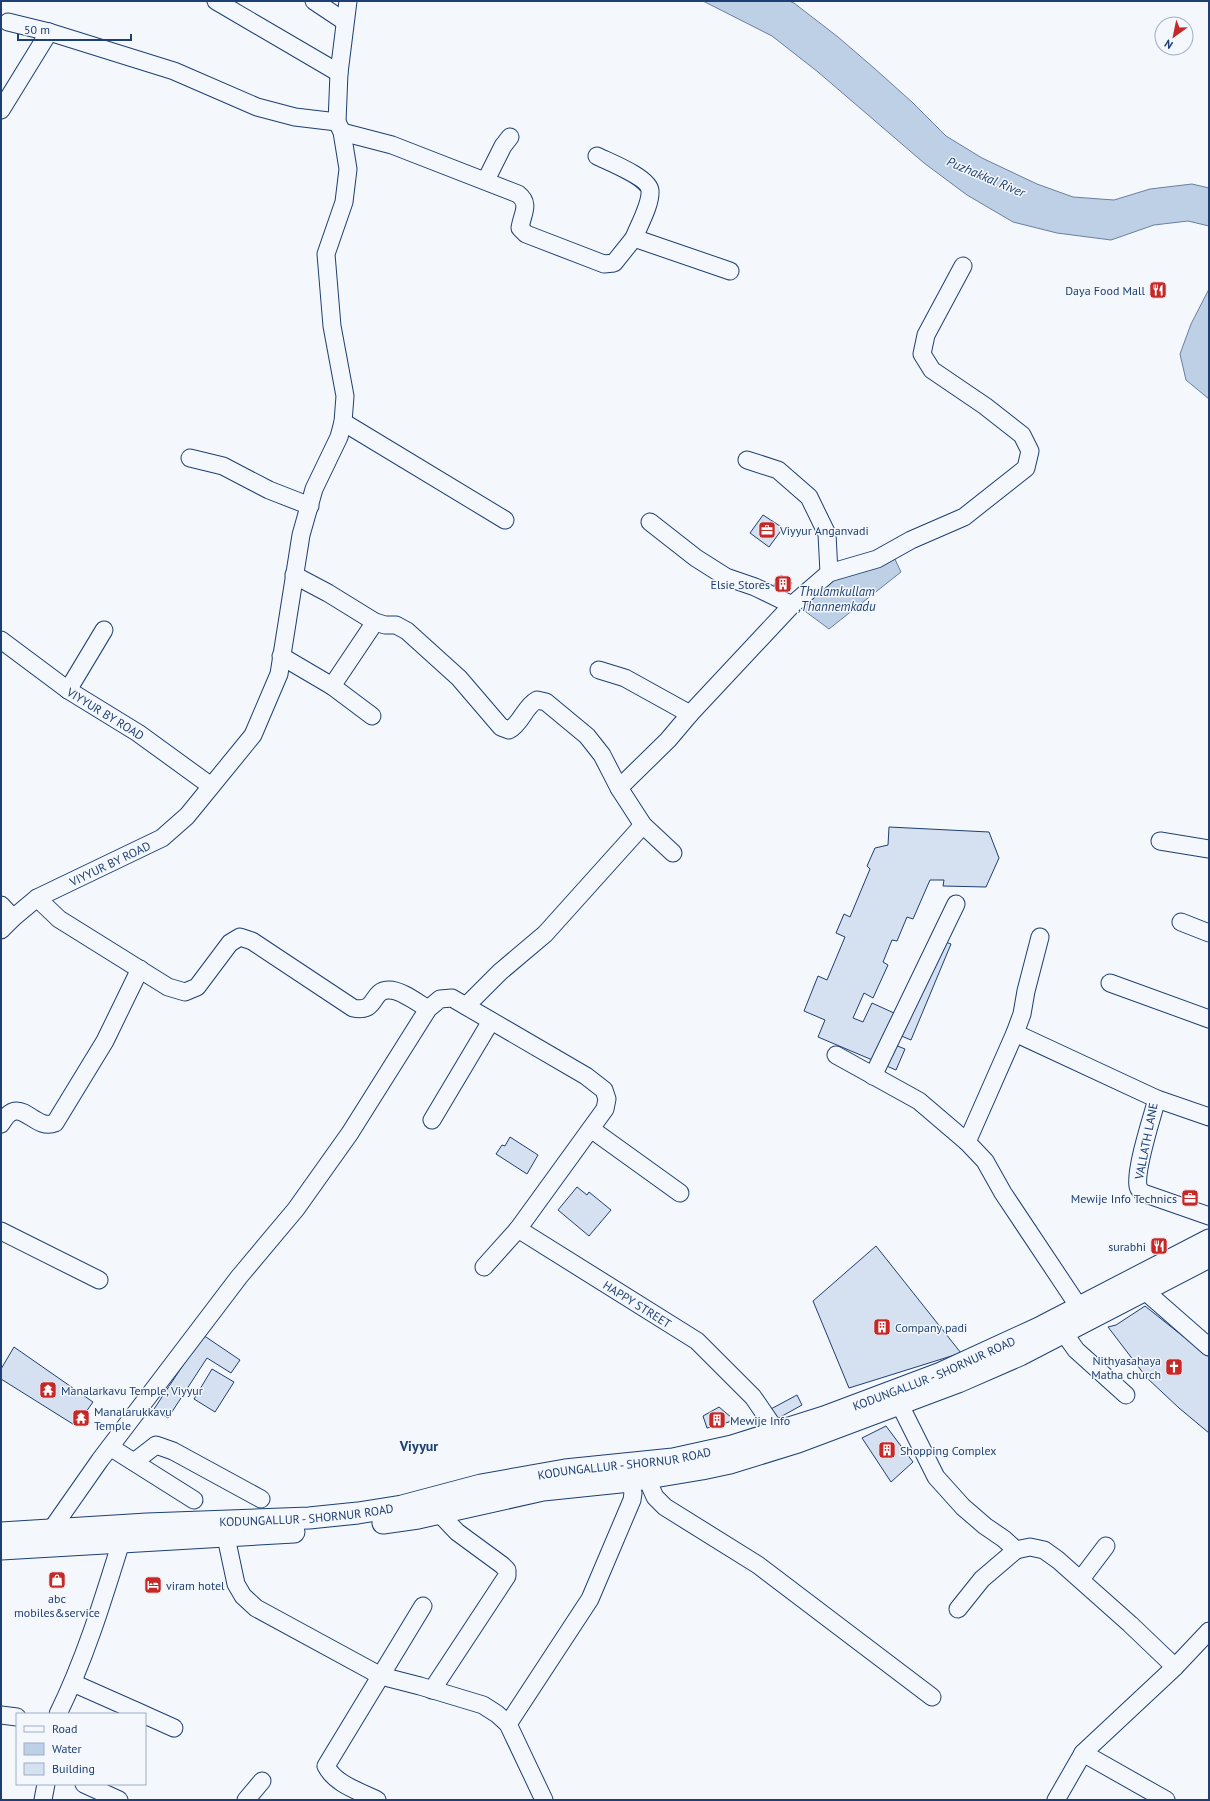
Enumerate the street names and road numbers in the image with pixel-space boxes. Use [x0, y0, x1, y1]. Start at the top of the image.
street label: VIYYUR BY ROAD [64, 683, 148, 743]
street label: VIYYUR BY ROAD [66, 837, 153, 889]
street label: VALLATH LANE [1131, 1101, 1161, 1182]
street label: HAPPY STREET [601, 1277, 675, 1331]
street label: KODUNGALLUR - SHORNUR ROAD [850, 1332, 1018, 1413]
street label: KODUNGALLUR - SHORNUR ROAD [536, 1443, 712, 1482]
street label: KODUNGALLUR - SHORNUR ROAD [219, 1500, 395, 1529]

